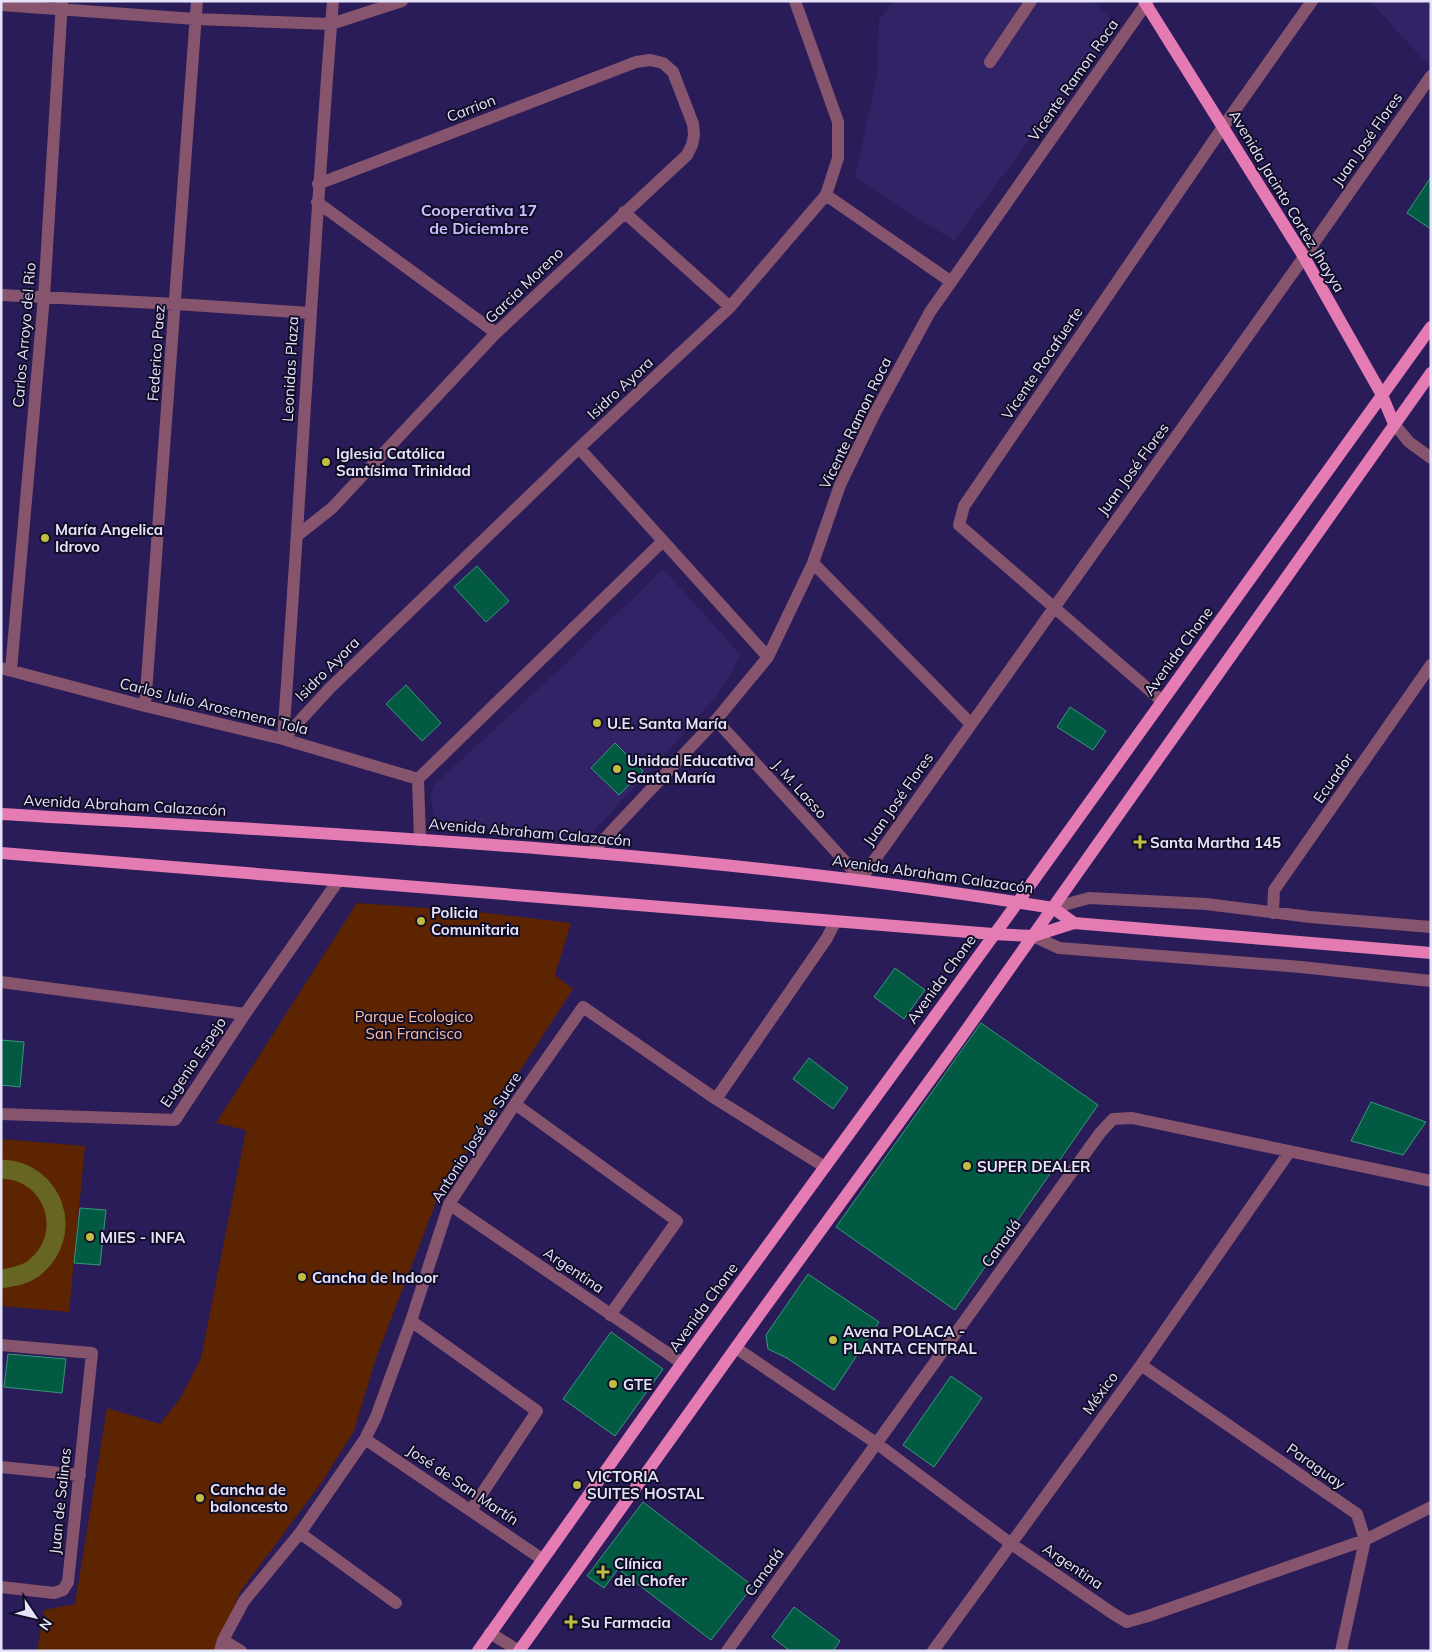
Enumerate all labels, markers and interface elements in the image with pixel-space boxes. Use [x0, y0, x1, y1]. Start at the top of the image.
street label: Vicente Ramon Roca [1024, 15, 1122, 145]
street label: Juan José Flores [1328, 89, 1406, 189]
street label: Carrion [444, 90, 498, 126]
street label: Avenida Jacinto Cortez Jhayya [1225, 107, 1349, 295]
district label: Cooperativa 17 de Diciembre [421, 200, 537, 238]
street label: Garcia Moreno [481, 243, 567, 327]
street label: Carlos Arroyo del Rio [8, 262, 40, 408]
street label: Vicente Rocafuerte [997, 303, 1087, 423]
street label: Federico Paez [143, 304, 169, 402]
street label: Leonidas Plaza [278, 316, 302, 422]
street label: Isidro Ayora [583, 353, 657, 423]
street label: Vicente Ramon Roca [815, 354, 895, 492]
street label: Juan José Flores [1093, 419, 1173, 519]
place label: Iglesia Católica Santísima Trinidad [336, 444, 471, 480]
marker: Iglesia Católica Santísima Trinidad [320, 456, 332, 468]
place label: María Angelica Idrovo [55, 520, 163, 556]
marker: María Angelica Idrovo [39, 532, 51, 544]
street label: Avenida Chone [1139, 603, 1217, 699]
street label: Isidro Ayora [291, 633, 363, 705]
street label: Carlos Julio Arosemena Tola [118, 673, 310, 739]
place label: U.E. Santa María [607, 714, 727, 733]
marker: U.E. Santa María [591, 717, 603, 729]
street label: Juan José Flores [859, 749, 937, 849]
street label: Ecuador [1309, 749, 1357, 807]
place label: Unidad Educativa Santa María [627, 751, 754, 787]
street label: J. M. Lasso [769, 756, 831, 822]
marker: Unidad Educativa Santa María [611, 763, 623, 775]
street label: Avenida Abraham Calazacón [23, 790, 227, 820]
street label: Avenida Abraham Calazacón [428, 814, 632, 850]
place label: Santa Martha 145 [1150, 833, 1281, 852]
marker: Santa Martha 145 [1134, 836, 1146, 848]
street label: Avenida Abraham Calazacón [831, 850, 1035, 898]
place label: Policia Comunitaria [431, 903, 519, 939]
marker: Policia Comunitaria [415, 915, 427, 927]
street label: Avenida Chone [902, 931, 980, 1027]
park label: Parque Ecologico San Francisco [355, 1007, 473, 1043]
street label: Eugenio Espejo [156, 1013, 230, 1111]
street label: Antonio José de Sucre [427, 1068, 525, 1206]
place label: SUPER DEALER [977, 1157, 1091, 1176]
marker: SUPER DEALER [961, 1160, 973, 1172]
street label: Canadá [977, 1215, 1025, 1271]
place label: MIES - INFA [100, 1228, 186, 1247]
marker: MIES - INFA [84, 1231, 96, 1243]
street label: Argentina [540, 1243, 608, 1297]
street label: Avenida Chone [664, 1259, 742, 1355]
place label: Cancha de Indoor [312, 1268, 438, 1287]
marker: Cancha de Indoor [296, 1271, 308, 1283]
place label: Avena POLACA - PLANTA CENTRAL [843, 1322, 978, 1358]
marker: Avena POLACA - PLANTA CENTRAL [827, 1334, 839, 1346]
street label: México [1078, 1368, 1122, 1418]
place label: GTE [623, 1375, 652, 1394]
marker: GTE [607, 1378, 619, 1390]
street label: Paraguay [1283, 1439, 1349, 1493]
street label: José de San Martín [404, 1441, 522, 1529]
street label: Juan de Salinas [45, 1447, 75, 1555]
place label: VICTORIA SUITES HOSTAL [586, 1467, 705, 1503]
marker: VICTORIA SUITES HOSTAL [571, 1479, 583, 1491]
place label: Cancha de baloncesto [210, 1480, 288, 1516]
marker: Cancha de baloncesto [194, 1492, 206, 1504]
street label: Argentina [1039, 1539, 1107, 1593]
street label: Canadá [740, 1544, 788, 1600]
place label: Clínica del Chofer [614, 1554, 687, 1590]
marker: Clínica del Chofer [596, 1565, 610, 1579]
north arrow [10, 1592, 60, 1642]
place label: Su Farmacia [581, 1613, 671, 1632]
text: N [35, 1615, 56, 1634]
marker: Su Farmacia [565, 1616, 577, 1628]

